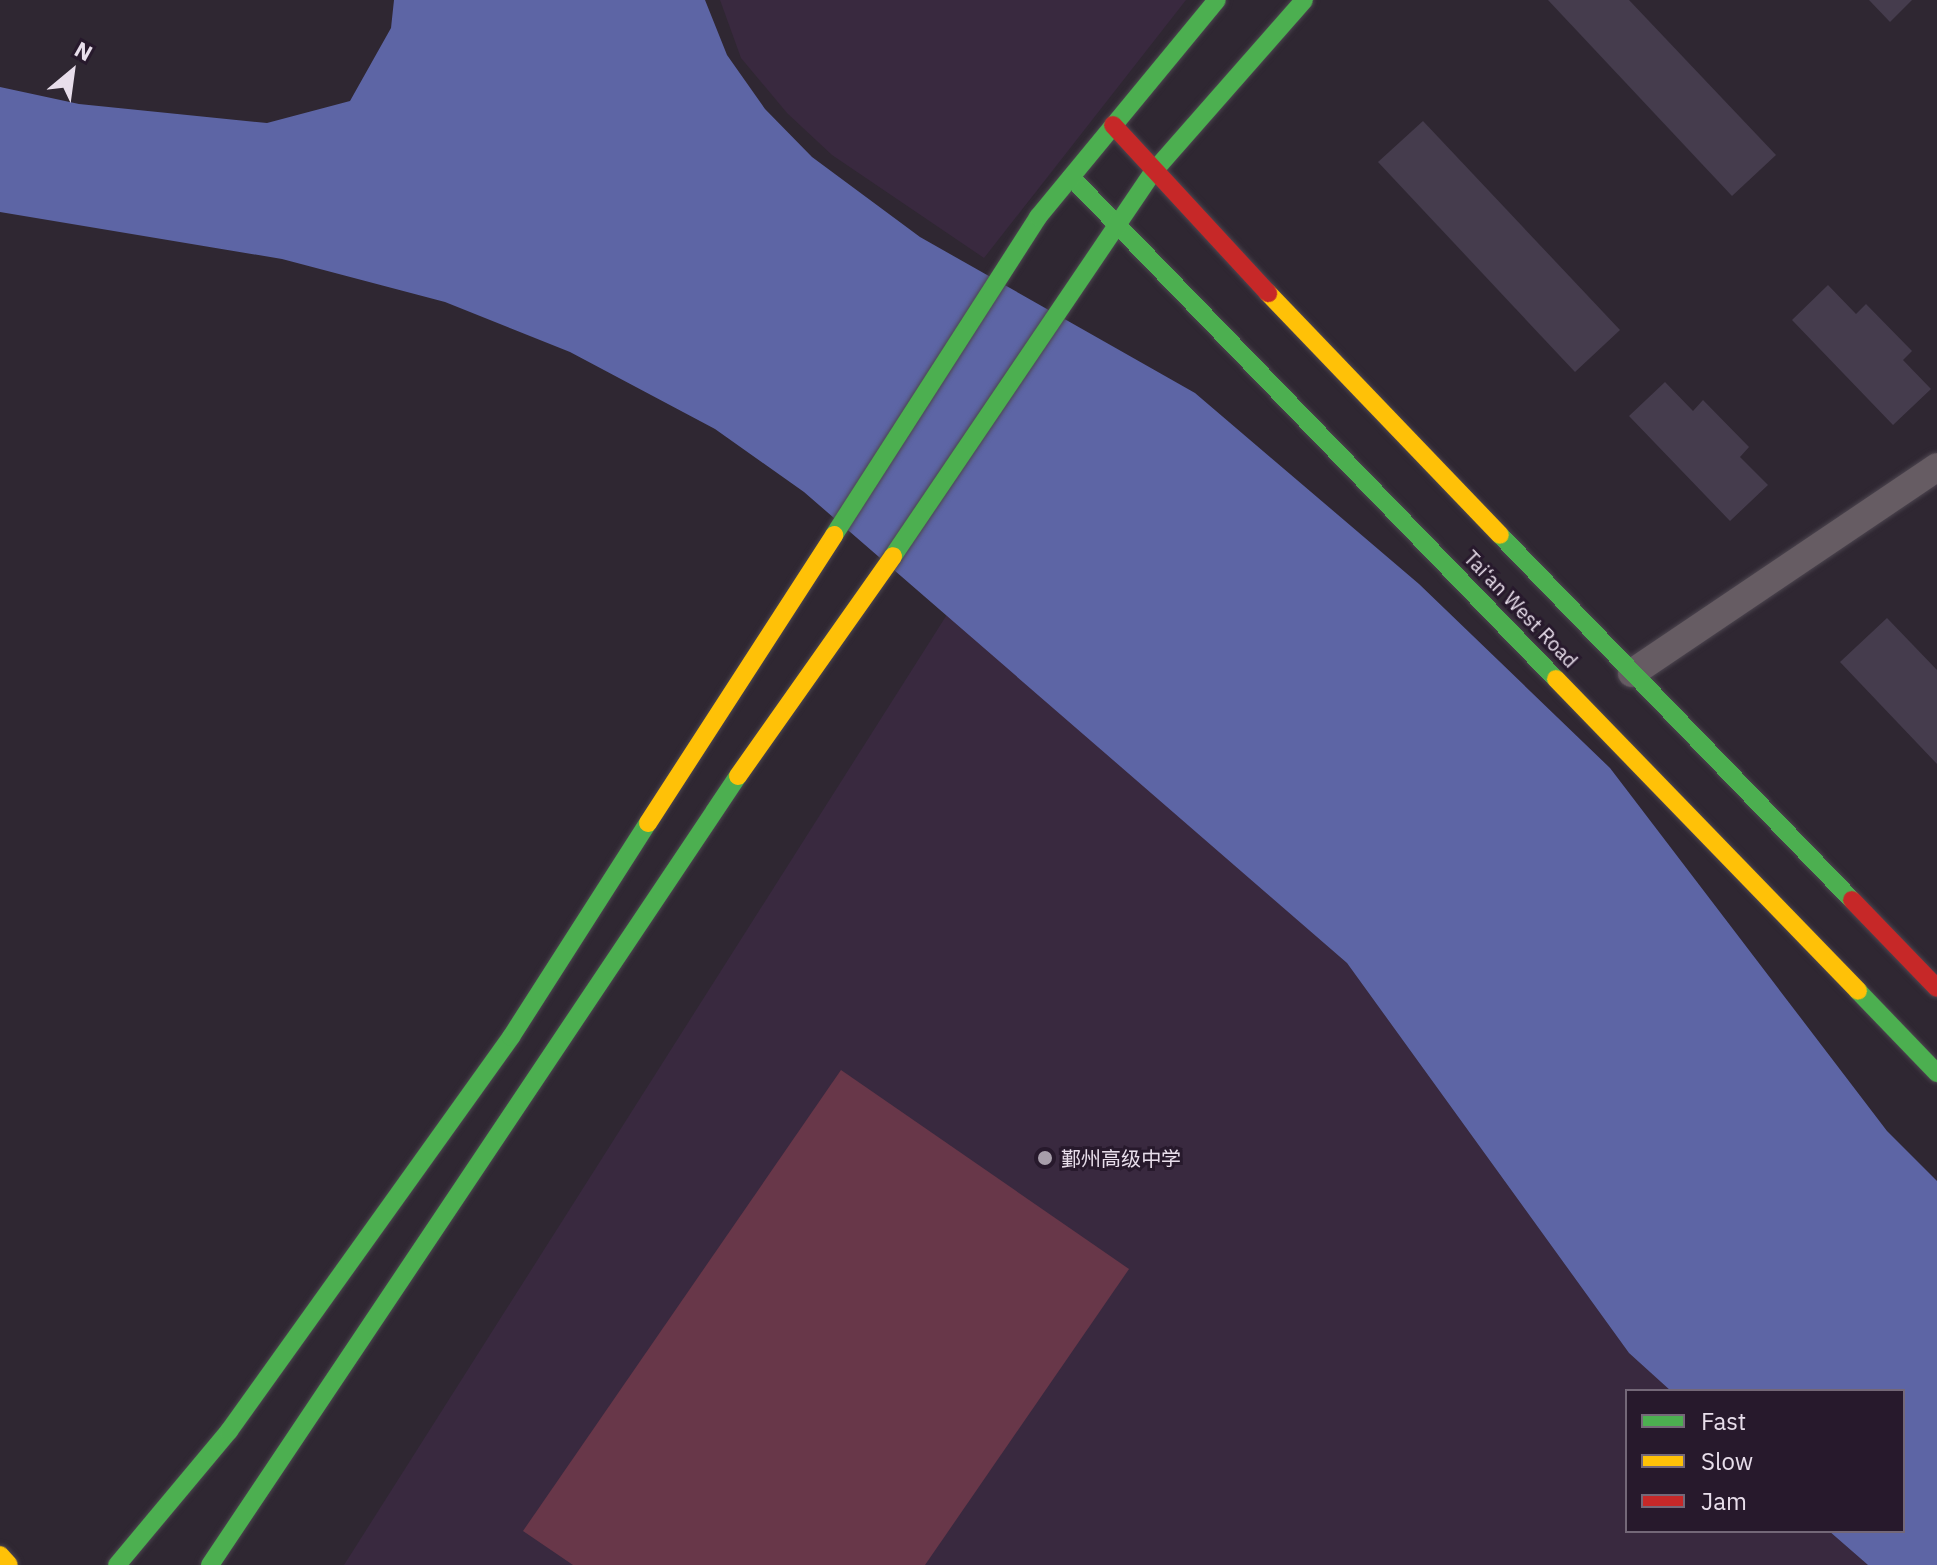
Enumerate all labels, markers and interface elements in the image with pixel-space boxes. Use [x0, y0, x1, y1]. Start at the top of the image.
north arrow [32, 32, 112, 112]
text: N [70, 34, 98, 67]
street label: Tai‘an West Road [1459, 546, 1583, 672]
place label: 鄞州高级中学 [1061, 1146, 1181, 1170]
marker: 鄞州高级中学 [1036, 1149, 1054, 1167]
legend [1625, 1389, 1905, 1533]
text: Fast [1701, 1405, 1746, 1437]
text: Slow [1701, 1445, 1753, 1477]
text: Jam [1701, 1485, 1747, 1517]

